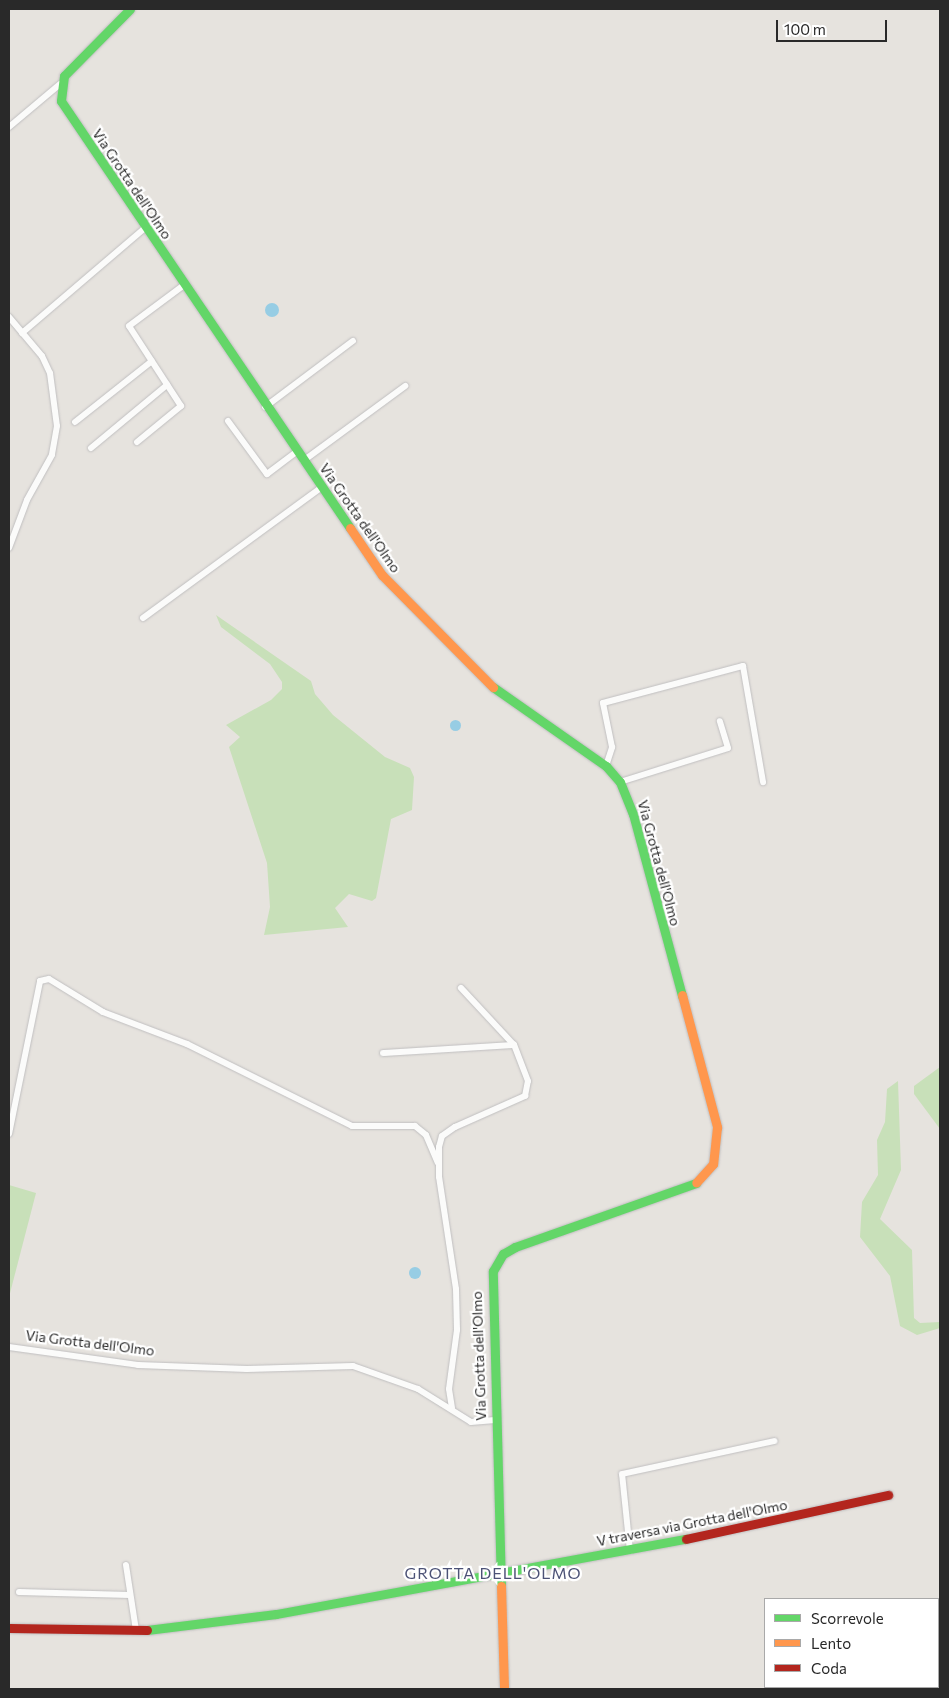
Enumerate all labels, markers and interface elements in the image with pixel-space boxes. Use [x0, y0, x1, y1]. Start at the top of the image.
scale bar [779, 10, 890, 42]
text: 100 m [784, 20, 826, 38]
street label: Via Grotta dell'Olmo [89, 126, 175, 242]
street label: Via Grotta dell'Olmo [316, 460, 404, 576]
street label: Via Grotta dell'Olmo [634, 798, 684, 928]
street label: Via Grotta dell'Olmo [468, 1291, 490, 1421]
street label: Via Grotta dell'Olmo [25, 1327, 155, 1359]
street label: V traversa via Grotta dell'Olmo [595, 1496, 789, 1550]
district label: GROTTA DELL'OLMO [402, 1563, 584, 1583]
legend [764, 1598, 939, 1688]
text: Scorrevole [811, 1609, 884, 1627]
text: Lento [811, 1634, 851, 1652]
text: Coda [811, 1659, 847, 1677]

